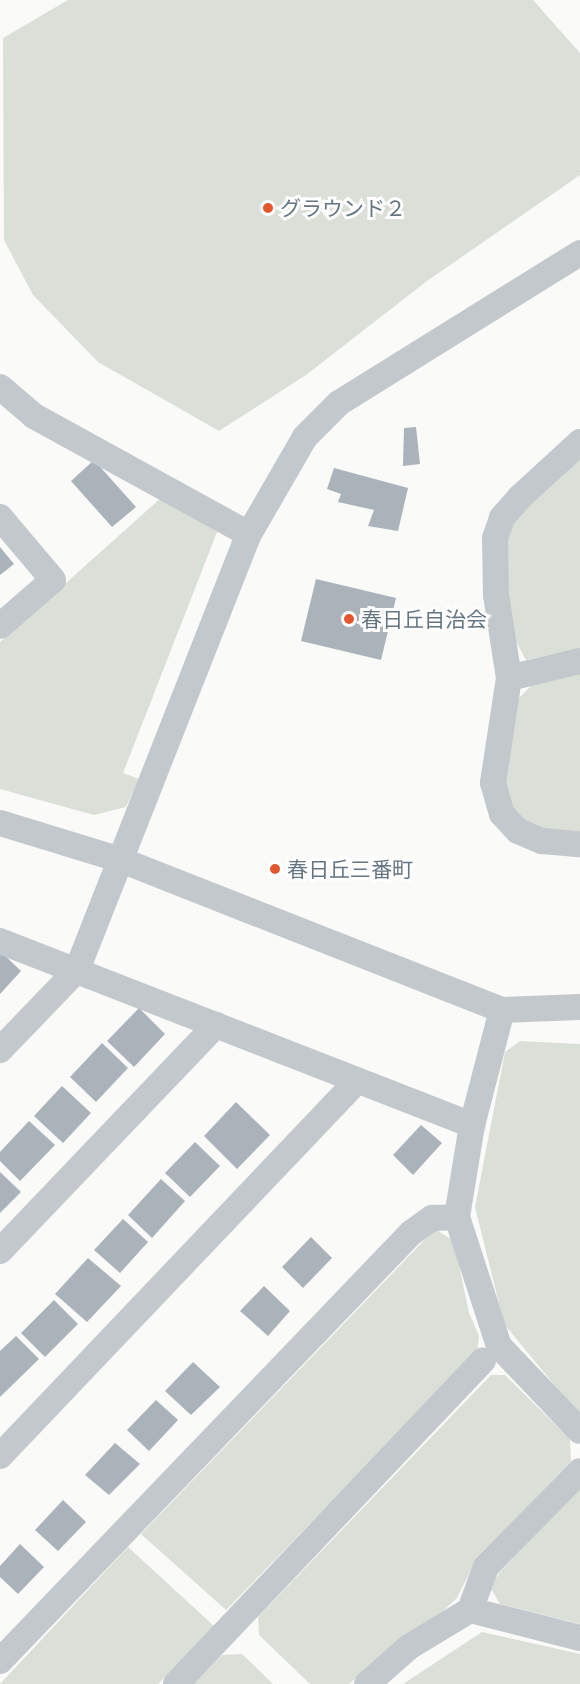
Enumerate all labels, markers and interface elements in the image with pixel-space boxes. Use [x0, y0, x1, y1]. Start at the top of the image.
place label: グラウンド２ [280, 195, 406, 221]
marker: グラウンド２ [261, 201, 275, 215]
place label: 春日丘自治会 [361, 606, 487, 632]
marker: 春日丘自治会 [342, 612, 356, 626]
place label: 春日丘三番町 [287, 856, 413, 882]
marker: 春日丘三番町 [268, 862, 282, 876]

